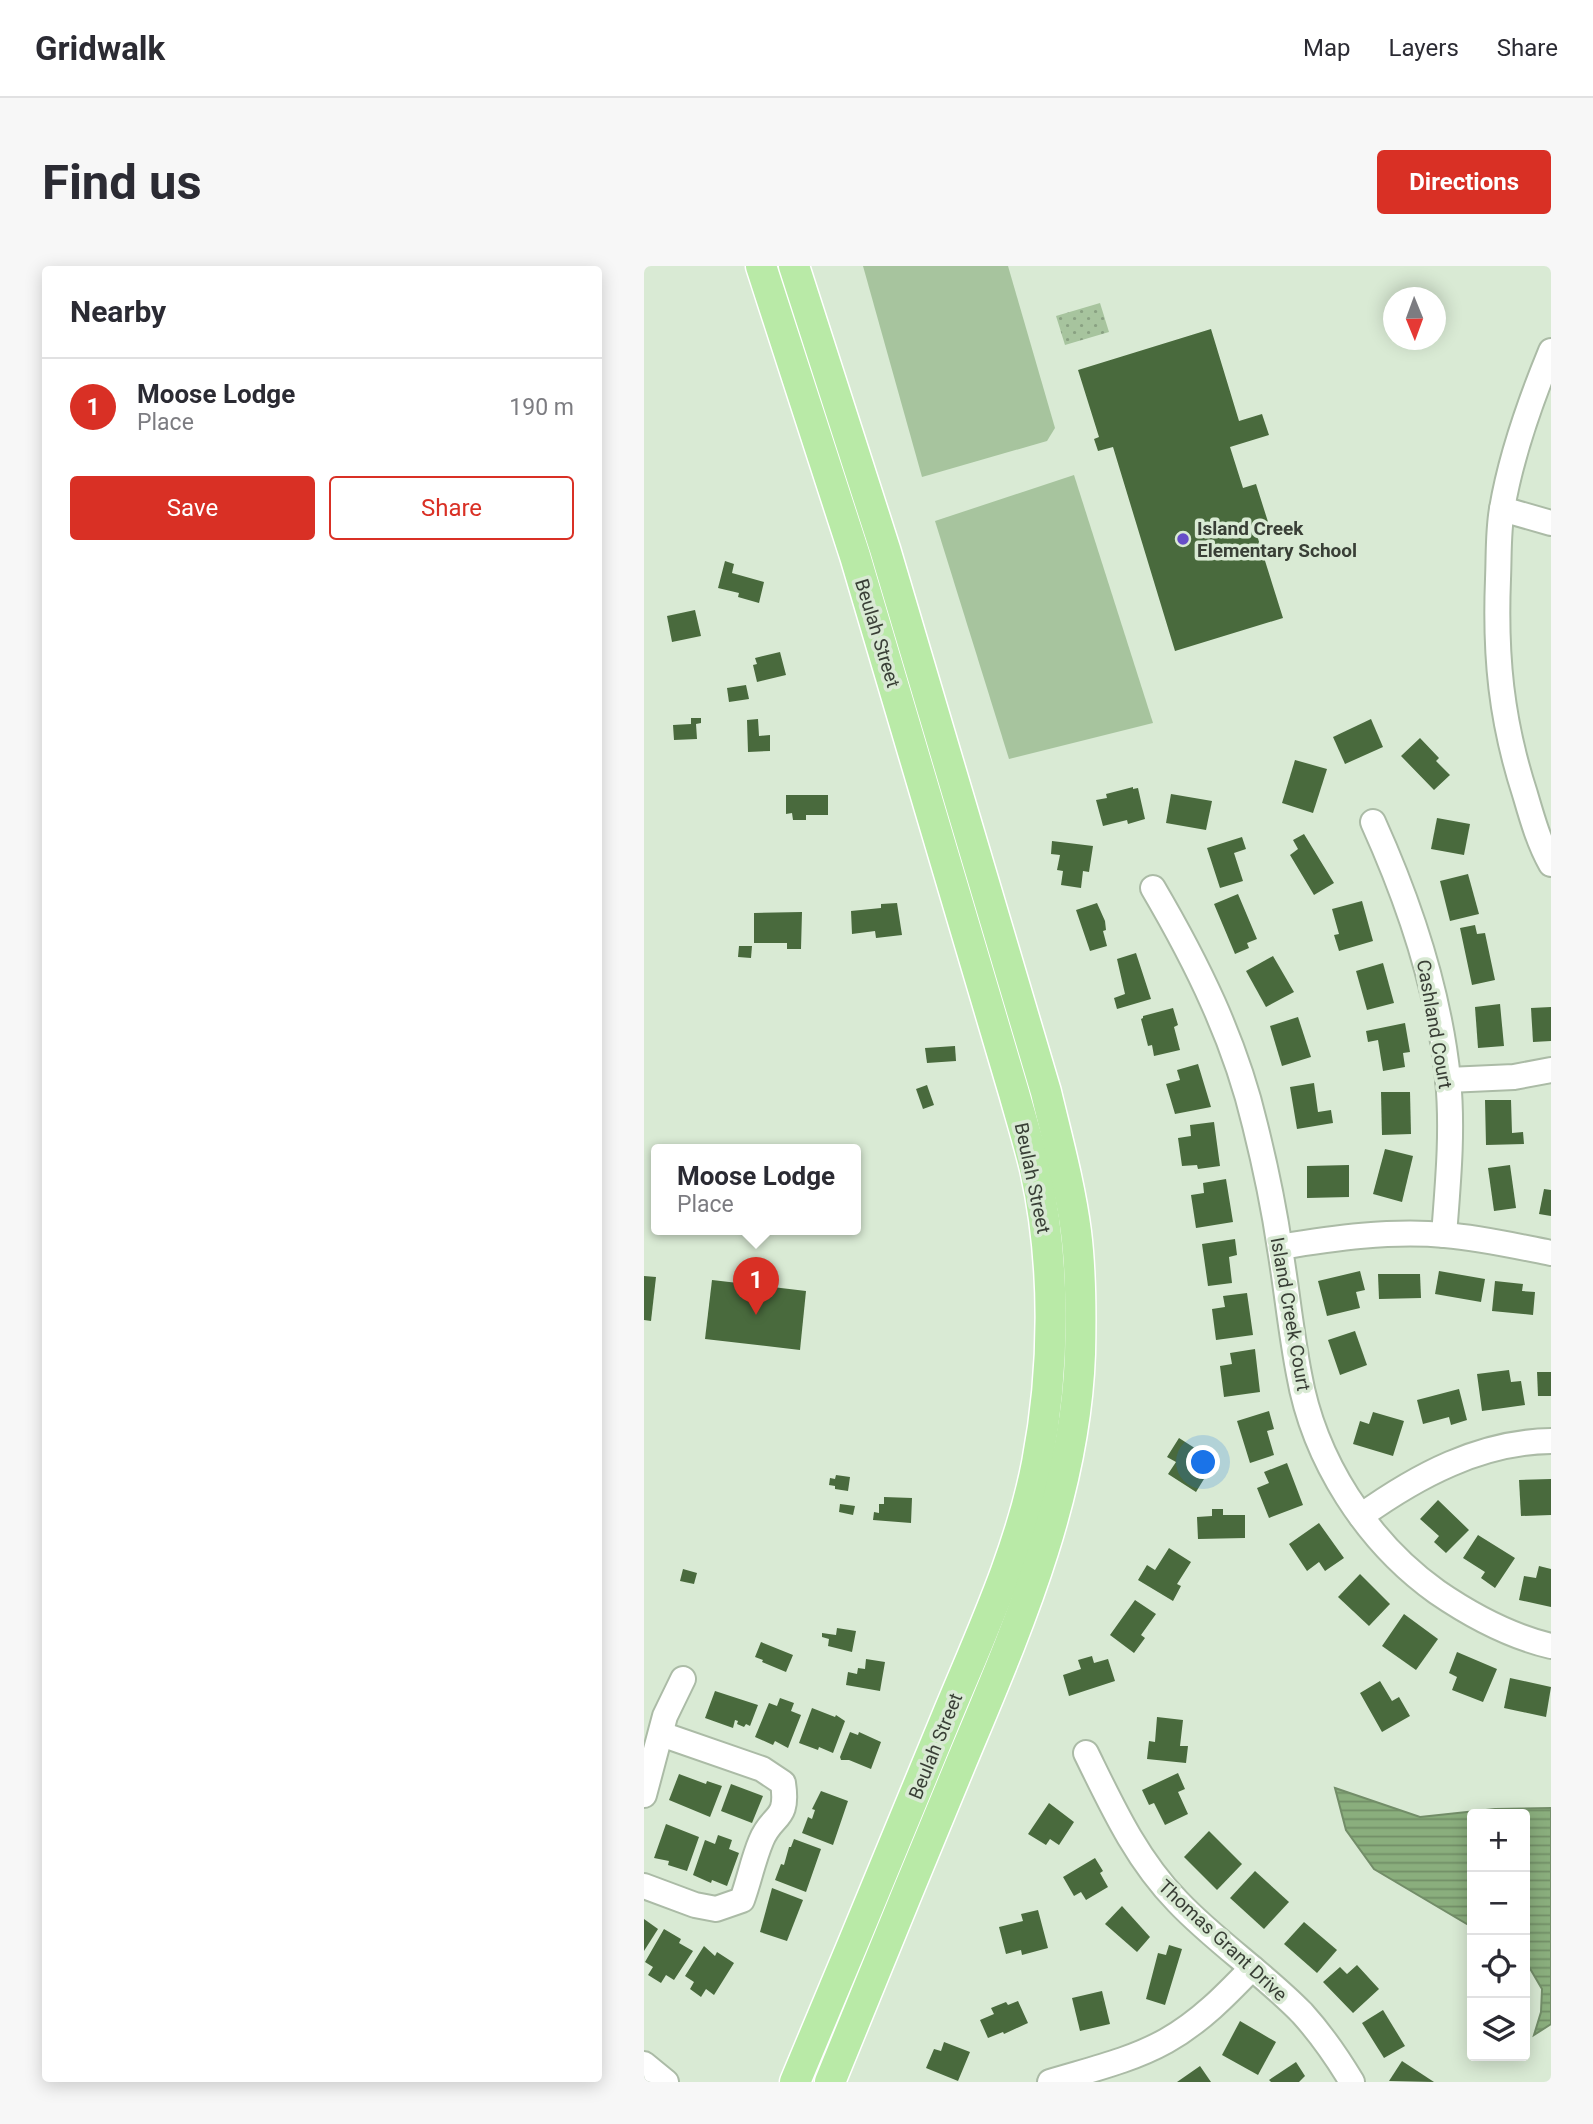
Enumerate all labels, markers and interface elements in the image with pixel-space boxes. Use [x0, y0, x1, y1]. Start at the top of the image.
text: Gridwalk [35, 29, 165, 68]
text: Map [1303, 34, 1351, 62]
text: Layers [1389, 34, 1459, 62]
text: Share [1497, 34, 1558, 62]
button: Directions [1377, 150, 1551, 214]
text: Find us [42, 154, 202, 211]
north arrow [1383, 287, 1446, 350]
text: Nearby [70, 294, 166, 329]
text: Moose Lodge [137, 379, 295, 409]
text: 1 [86, 394, 100, 421]
text: 190 m [509, 394, 574, 421]
text: Place [137, 409, 194, 436]
button: Save [70, 476, 315, 540]
button: Share [329, 476, 574, 540]
place label: Island Creek Elementary School [1197, 517, 1357, 562]
marker: Island Creek Elementary School [1175, 531, 1191, 547]
street label: Beulah Street [850, 576, 905, 690]
street label: Cashland Court [1412, 958, 1457, 1090]
street label: Beulah Street [1010, 1121, 1055, 1236]
popup [651, 1144, 861, 1235]
text: Moose Lodge [677, 1161, 835, 1191]
text: Place [677, 1191, 734, 1218]
street label: Island Creek Court [1266, 1235, 1315, 1393]
pin: 1 [733, 1257, 779, 1315]
your location [1186, 1445, 1220, 1479]
street label: Beulah Street [904, 1690, 967, 1803]
map controls [1467, 1809, 1530, 2061]
button: + [1467, 1809, 1530, 1872]
button: − [1467, 1872, 1530, 1935]
street label: Thomas Grant Drive [1154, 1875, 1292, 2006]
button: locate [1467, 1935, 1530, 1998]
button: layers [1467, 1998, 1530, 2061]

